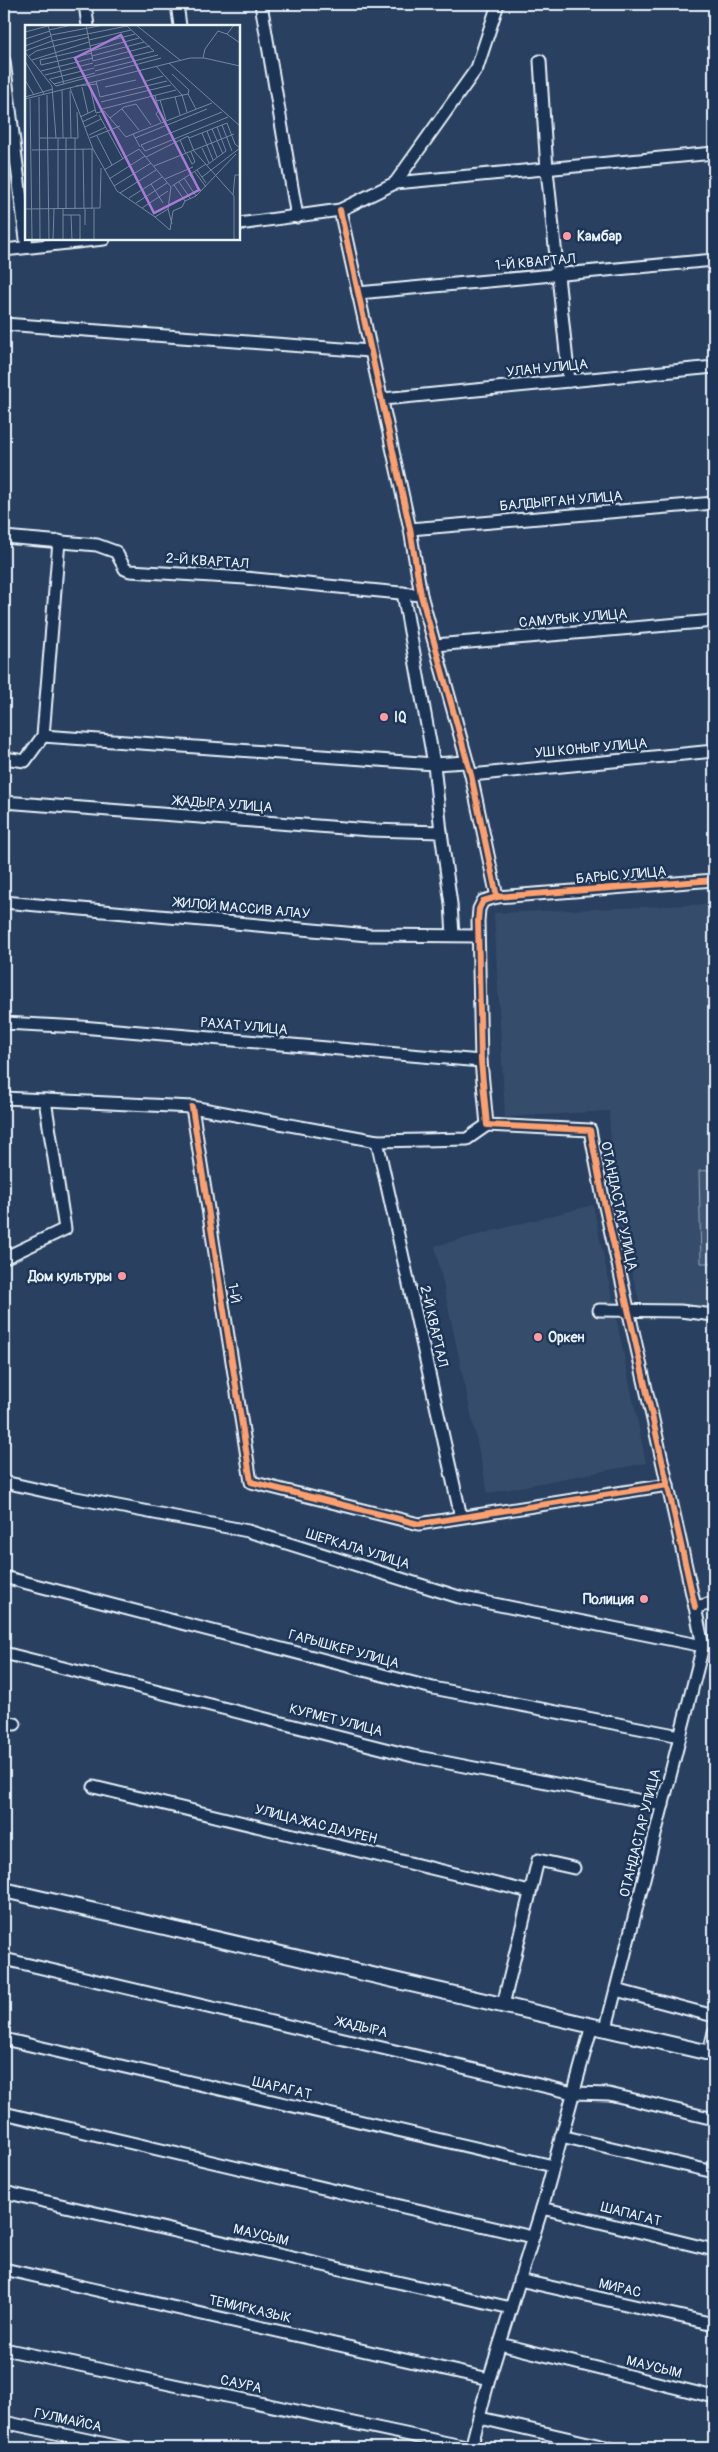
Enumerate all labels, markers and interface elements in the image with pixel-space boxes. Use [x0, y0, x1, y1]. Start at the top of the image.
inset map [25, 25, 240, 240]
place label: Камбар [577, 228, 622, 245]
marker: Камбар [561, 230, 573, 242]
street label: 1-Й КВАРТАЛ [494, 250, 576, 274]
street label: УЛАН УЛИЦА [505, 355, 589, 381]
street label: БАЛДЫРГАН УЛИЦА [499, 487, 623, 515]
street label: 2-Й КВАРТАЛ [165, 550, 249, 572]
street label: САМУРЫК УЛИЦА [518, 605, 628, 631]
place label: IQ [394, 709, 407, 726]
marker: IQ [378, 711, 390, 723]
street label: УШ КОНЫР УЛИЦА [534, 735, 648, 761]
street label: ЖАДЫРА УЛИЦА [171, 792, 273, 816]
street label: БАРЫС УЛИЦА [575, 863, 667, 887]
street label: ЖИЛОЙ МАССИВ АЛАУ [171, 893, 311, 922]
street label: РАХАТ УЛИЦА [200, 1014, 288, 1038]
street label: ОТАНДАСТАР УЛИЦА [597, 1140, 641, 1272]
place label: Дом культуры [27, 1268, 112, 1285]
marker: Дом культуры [116, 1270, 128, 1282]
street label: 1-Й [224, 1282, 244, 1304]
street label: 2-Й КВАРТАЛ [416, 1284, 452, 1369]
place label: Оркен [548, 1329, 585, 1346]
marker: Оркен [532, 1331, 544, 1343]
street label: ШЕРКАЛА УЛИЦА [304, 1525, 412, 1573]
place label: Полиция [583, 1591, 634, 1608]
marker: Полиция [638, 1593, 650, 1605]
street label: ГАРЫШКЕР УЛИЦА [287, 1626, 401, 1672]
street label: КУРМЕТ УЛИЦА [287, 1700, 385, 1740]
street label: ОТАНДАСТАР УЛИЦА [616, 1767, 664, 1899]
street label: УЛИЦА ЖАС ДАУРЕН [253, 1801, 379, 1847]
street label: ЖАДЫРА [333, 2012, 389, 2041]
street label: ШАРАГАТ [251, 2073, 313, 2103]
street label: ШАПАГАТ [599, 2198, 663, 2230]
street label: МАУСЫМ [232, 2220, 290, 2250]
street label: МИРАС [597, 2275, 643, 2301]
street label: ТЕМИРКАЗЫК [207, 2291, 293, 2327]
street label: МАУСЫМ [625, 2352, 683, 2382]
street label: САУРА [219, 2371, 263, 2397]
street label: ГУЛМАЙСА [33, 2405, 103, 2435]

